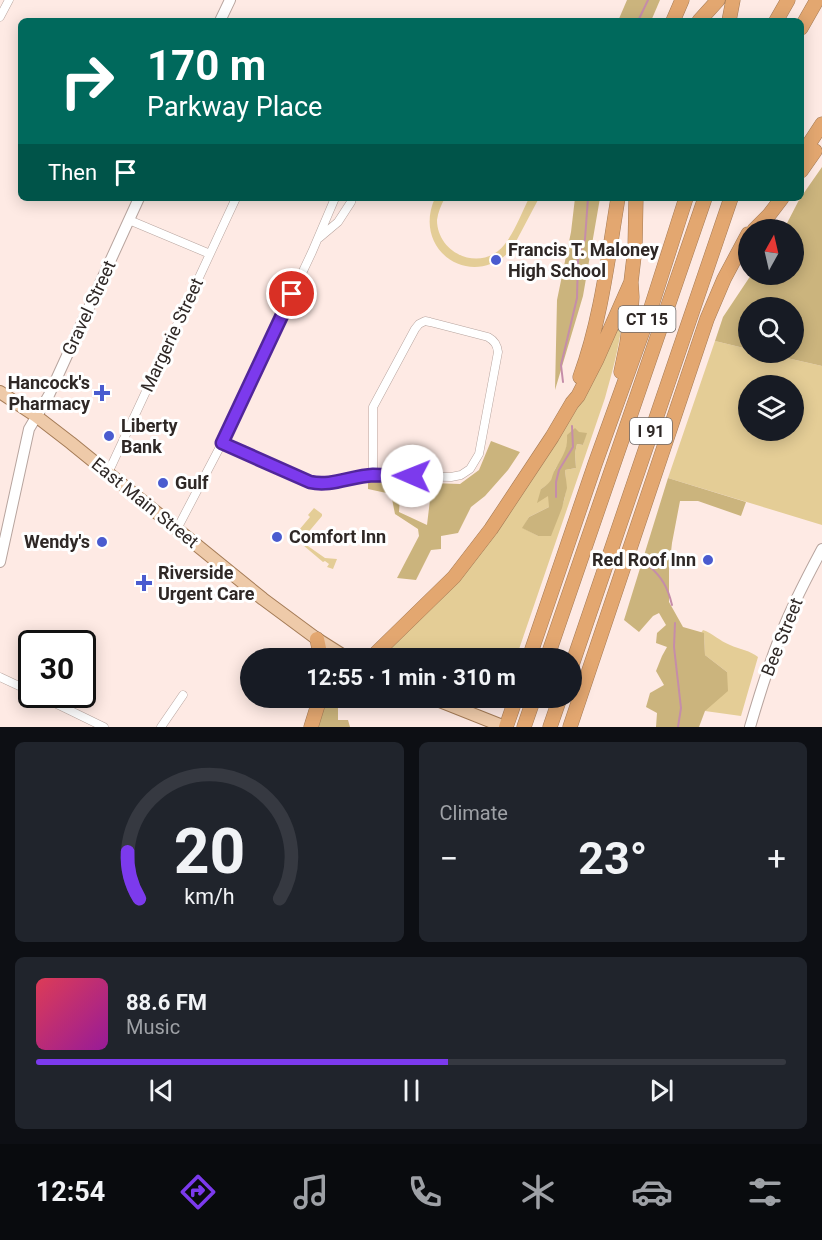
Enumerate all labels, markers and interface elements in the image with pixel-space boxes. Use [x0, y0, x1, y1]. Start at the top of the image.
text: 170 m [147, 41, 266, 90]
icon: right [48, 42, 126, 120]
text: Parkway Place [147, 91, 322, 123]
icon: arrive [109, 156, 142, 189]
text: Then [48, 160, 97, 185]
north arrow [738, 219, 804, 285]
map controls [738, 219, 804, 441]
place label: Francis T. Maloney High School [508, 239, 660, 281]
marker: Francis T. Maloney High School [489, 253, 503, 267]
street label: Gravel Street [57, 257, 120, 359]
pin [266, 268, 317, 319]
street label: Margerie Street [136, 274, 207, 395]
icon: arrive [275, 277, 308, 310]
button: search [738, 297, 804, 363]
road number: CT 15 [618, 306, 676, 332]
place label: Hancock's Pharmacy [8, 372, 91, 414]
button: layers [738, 375, 804, 441]
marker: Hancock's Pharmacy [95, 386, 109, 400]
place label: Liberty Bank [121, 415, 178, 457]
road number: I 91 [630, 418, 672, 444]
marker: Liberty Bank [102, 429, 116, 443]
position arrow [380, 444, 444, 508]
street label: East Main Street [88, 453, 203, 552]
place label: Gulf [175, 472, 209, 493]
marker: Gulf [156, 476, 170, 490]
place label: Comfort Inn [289, 526, 386, 547]
marker: Comfort Inn [270, 530, 284, 544]
place label: Wendy's [24, 531, 90, 552]
marker: Wendy's [95, 535, 109, 549]
place label: Red Roof Inn [592, 549, 696, 570]
marker: Red Roof Inn [701, 553, 715, 567]
place label: Riverside Urgent Care [158, 562, 255, 604]
marker: Riverside Urgent Care [135, 574, 153, 592]
street label: Bee Street [756, 595, 807, 679]
speed limit sign: 30 [18, 630, 96, 708]
text: 12:55 · 1 min · 310 m [306, 665, 516, 690]
text: Climate [440, 801, 508, 825]
text: 20 [173, 815, 245, 888]
text: 23° [578, 832, 647, 885]
text: − [440, 839, 458, 878]
text: + [767, 839, 786, 878]
text: km/h [184, 884, 234, 909]
text: 88.6 FM [126, 990, 207, 1015]
text: Music [126, 1015, 180, 1039]
icon: previous [145, 1074, 178, 1107]
icon: pause [395, 1074, 428, 1107]
icon: next [645, 1074, 678, 1107]
icon: directions [177, 1171, 219, 1213]
icon: music [290, 1171, 332, 1213]
icon: phone [404, 1171, 446, 1213]
icon: climate [517, 1171, 559, 1213]
icon: car [631, 1171, 673, 1213]
icon: filters [744, 1171, 786, 1213]
text: 12:54 [36, 1176, 105, 1208]

